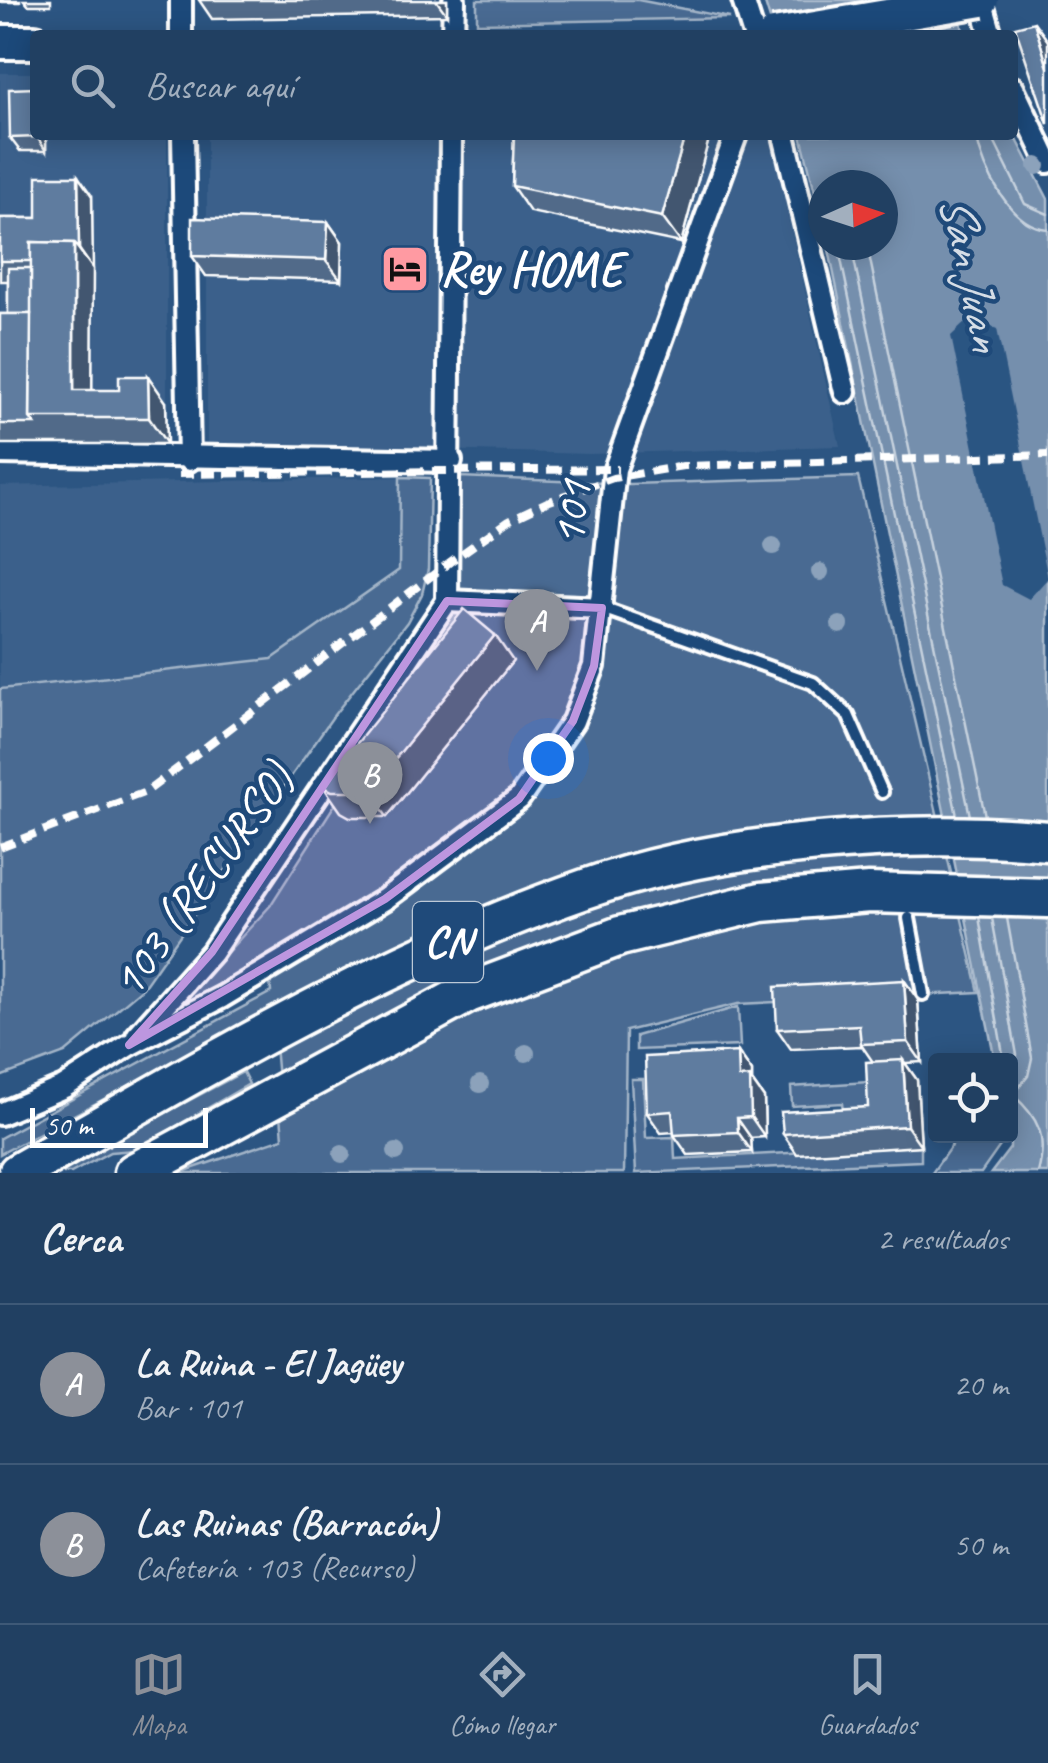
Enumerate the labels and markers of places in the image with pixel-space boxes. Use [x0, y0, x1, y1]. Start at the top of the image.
place label: Rey HOME [440, 239, 629, 299]
hotel icon: Rey HOME [379, 243, 431, 295]
pin: A [504, 588, 570, 671]
pin: B [338, 742, 402, 824]

